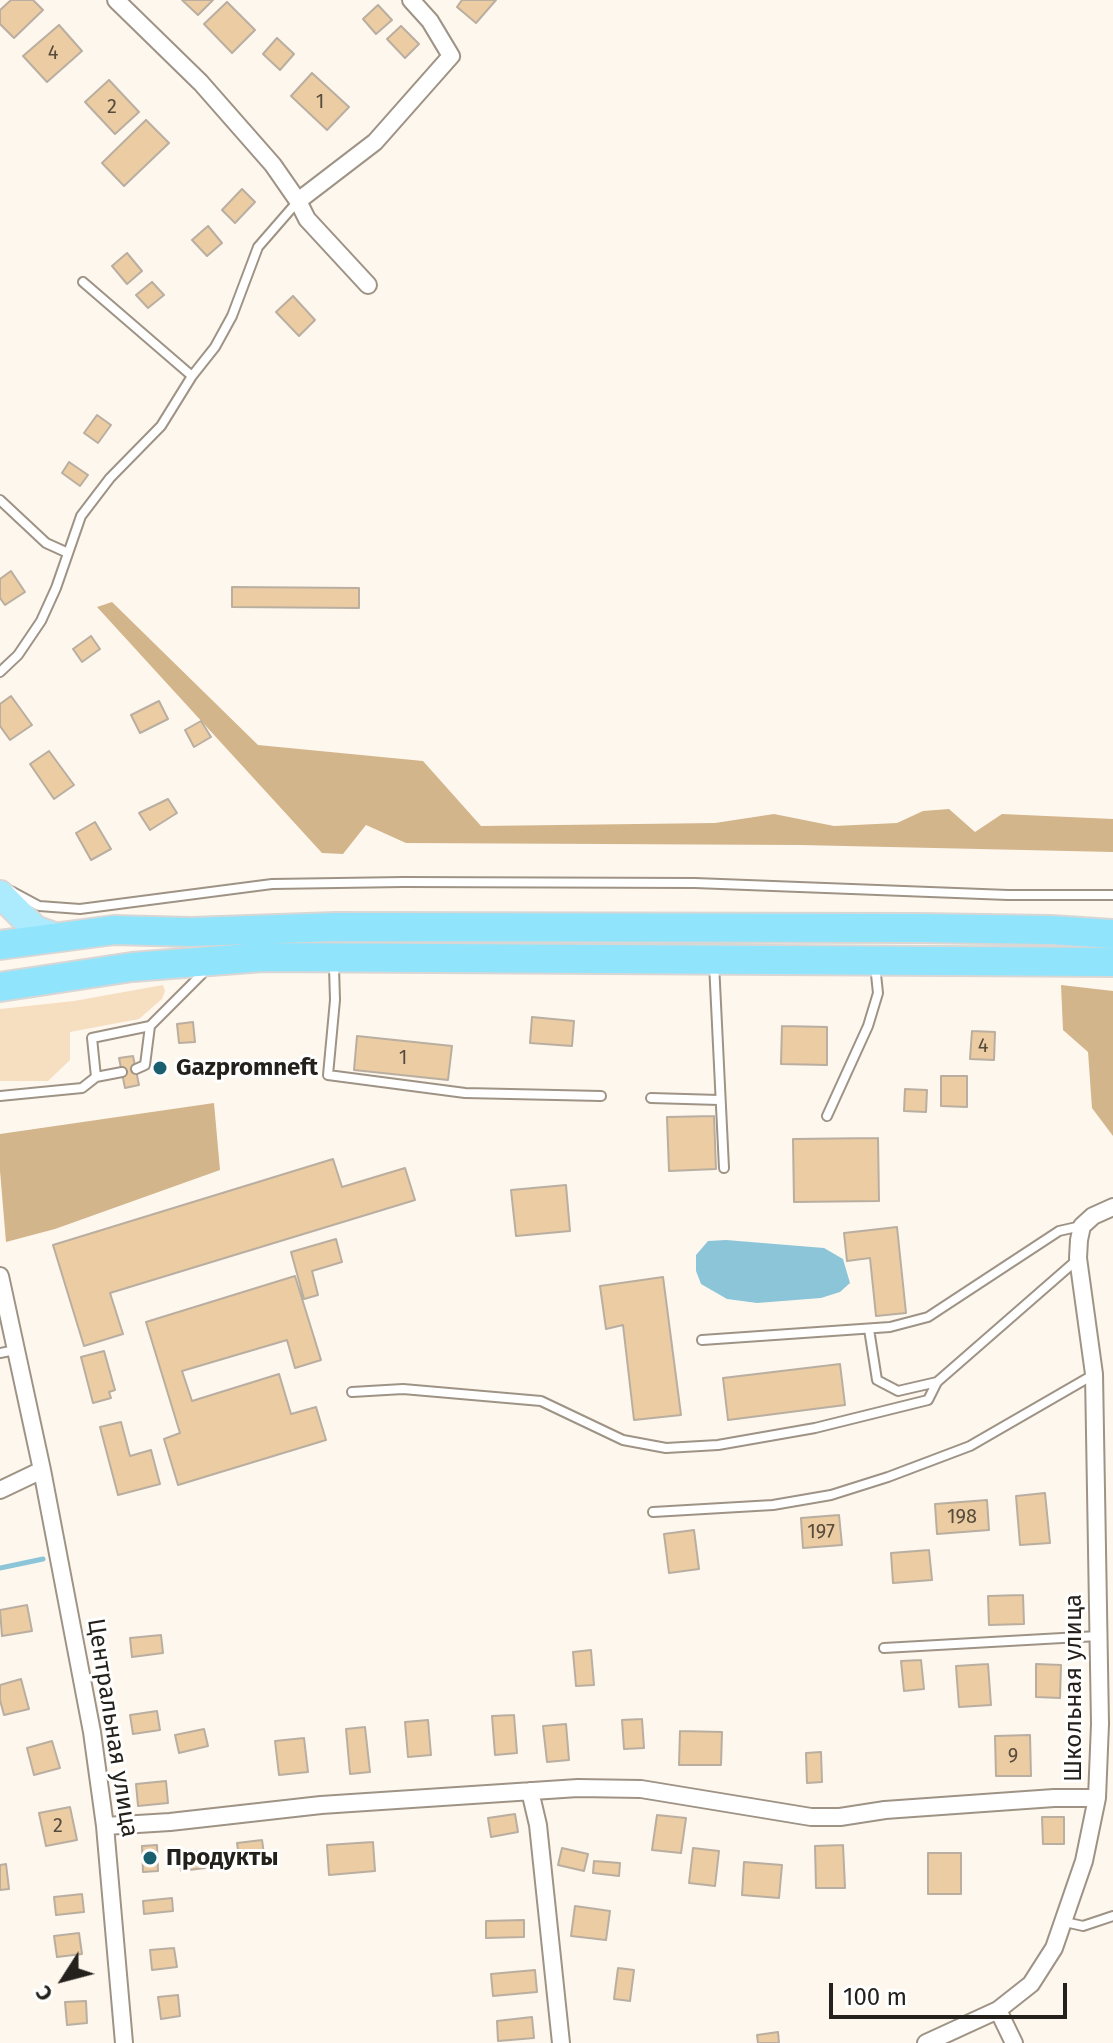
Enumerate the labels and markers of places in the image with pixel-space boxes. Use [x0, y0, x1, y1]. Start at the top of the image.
place label: Gazpromneft [176, 1054, 318, 1082]
marker: Gazpromneft [151, 1059, 169, 1077]
place label: Продукты [166, 1844, 279, 1872]
marker: Продукты [141, 1849, 159, 1867]

